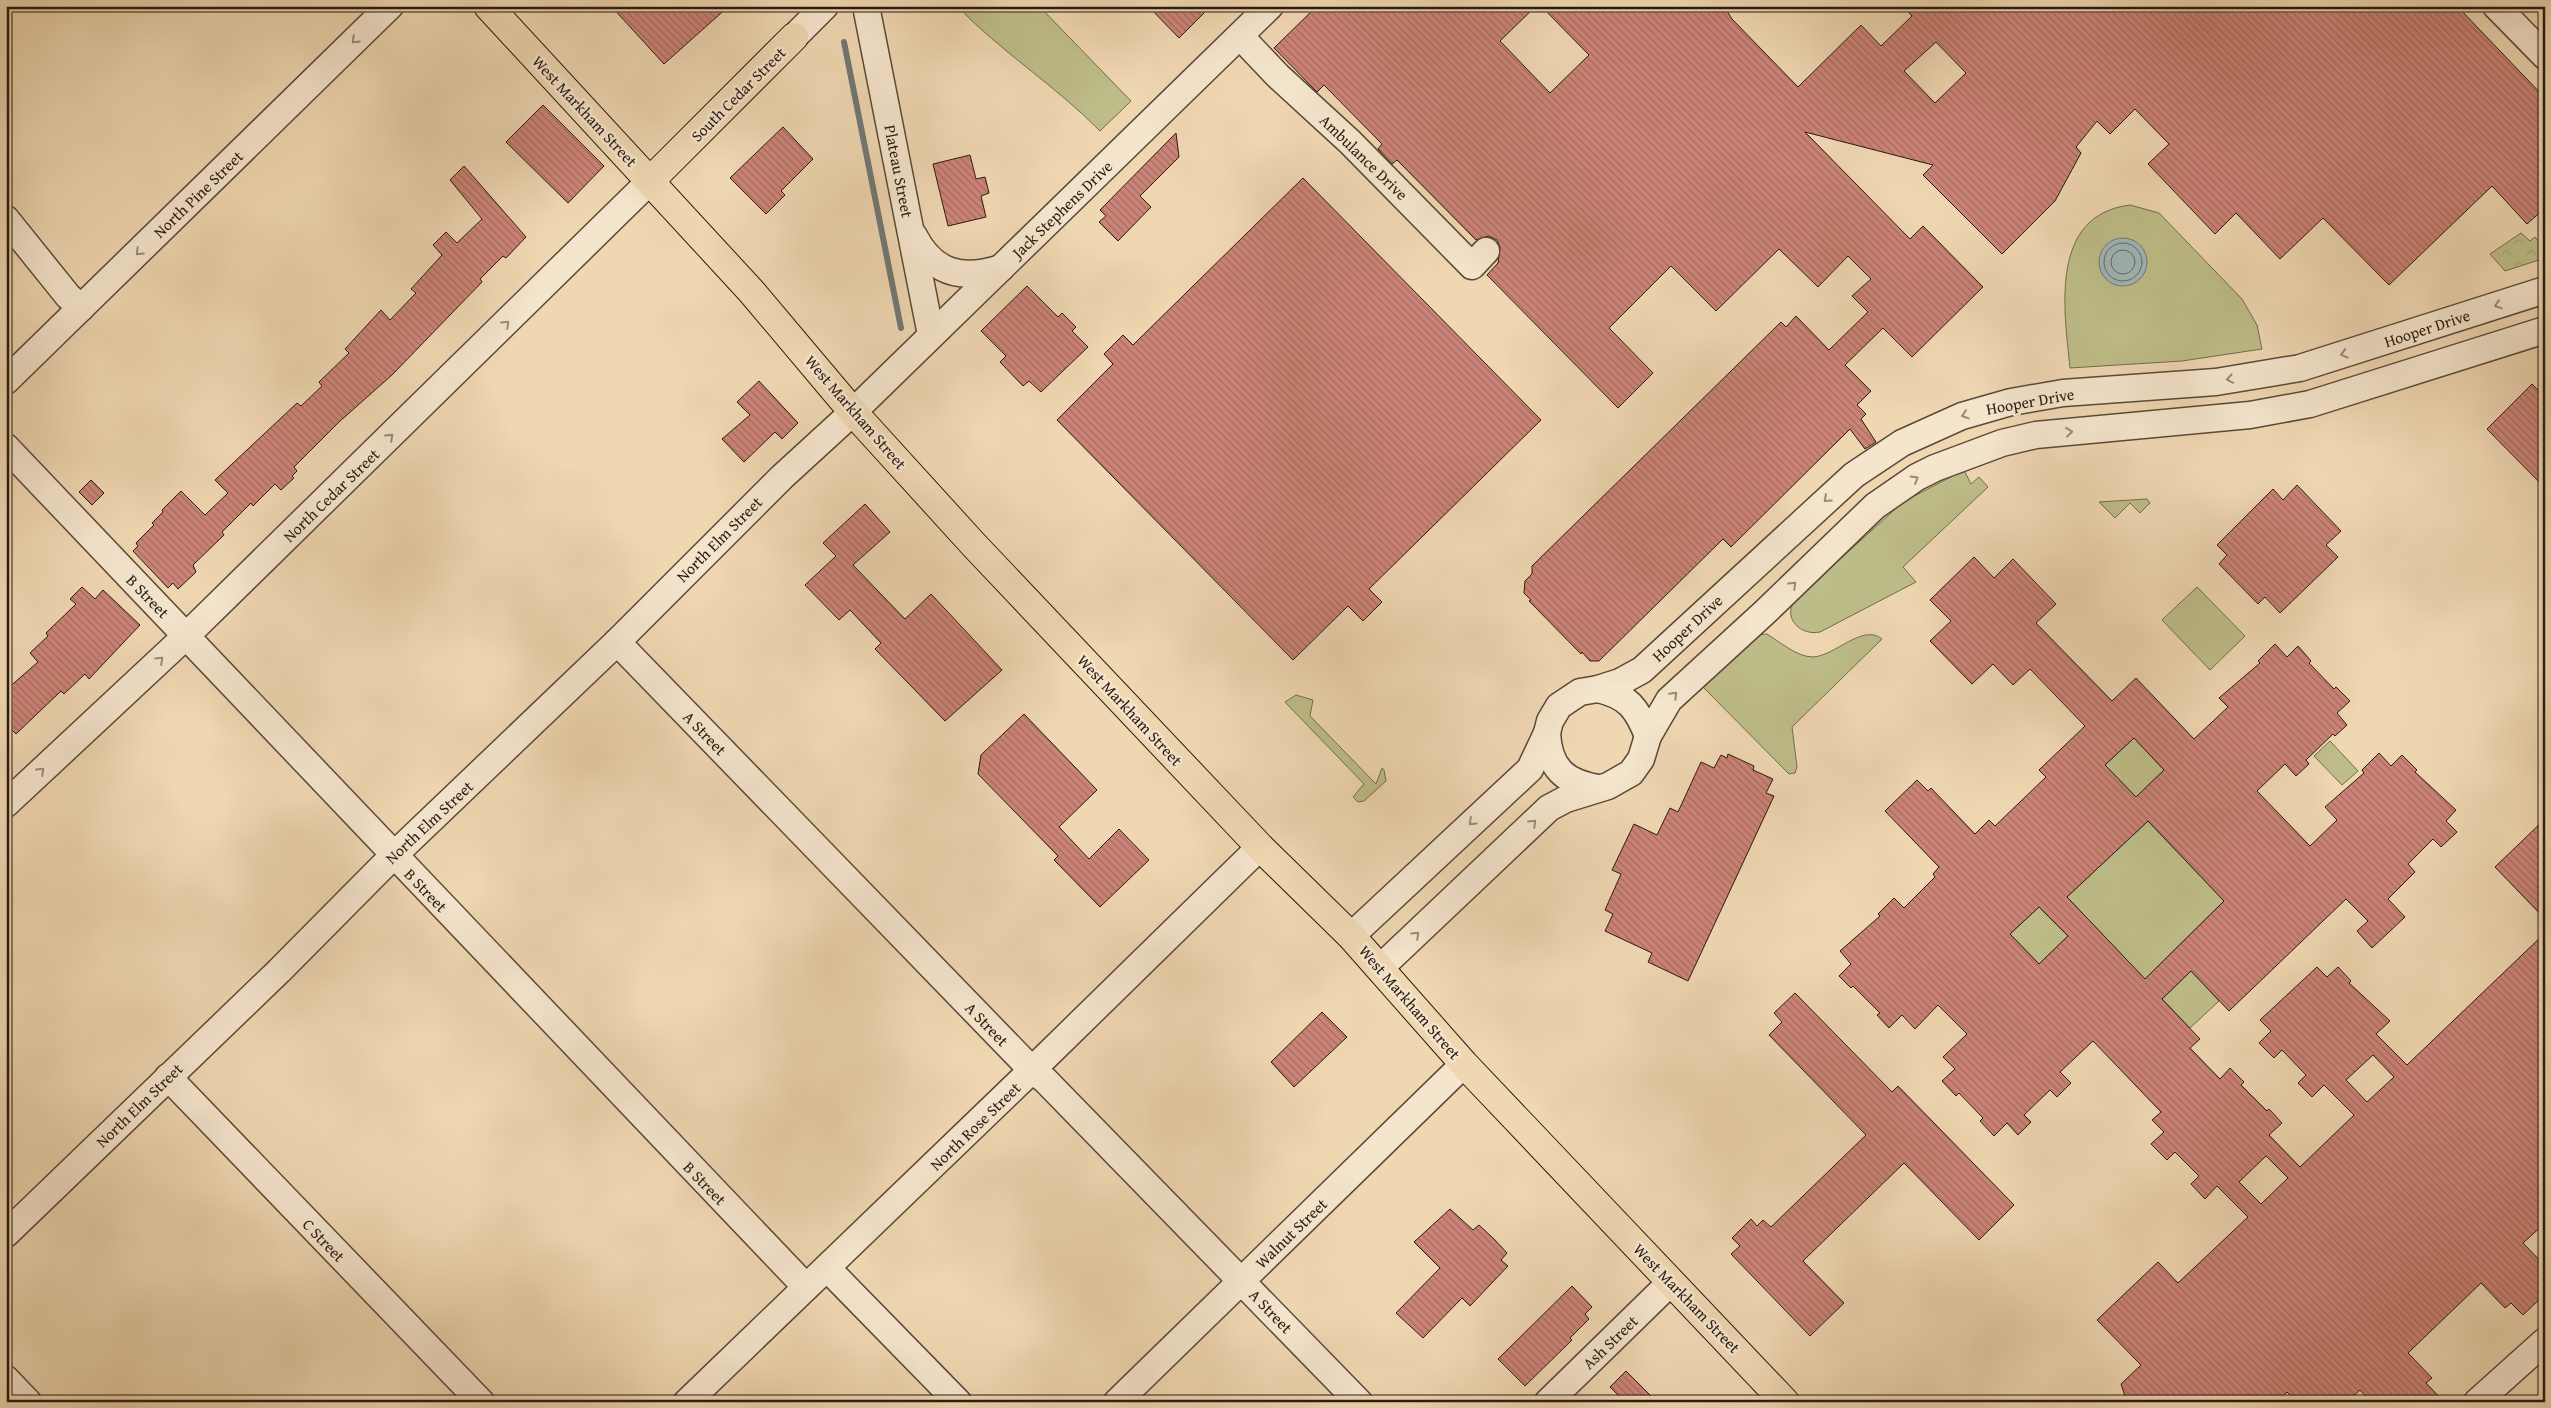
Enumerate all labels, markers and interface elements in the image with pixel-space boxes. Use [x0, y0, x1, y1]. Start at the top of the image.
one-way arrow [352, 34, 361, 43]
street label: South Cedar Street [685, 41, 791, 147]
street label: West Markham Street [527, 50, 643, 172]
street label: Ambulance Drive [1314, 109, 1414, 205]
street label: Plateau Street [878, 123, 920, 220]
street label: North Pine Street [148, 145, 249, 243]
street label: Jack Stephens Drive [1005, 155, 1118, 265]
one-way arrow [135, 246, 144, 255]
one-way arrow [2495, 299, 2503, 309]
street label: Hooper Drive [2381, 303, 2473, 353]
one-way arrow [501, 320, 510, 329]
street label: West Markham Street [799, 349, 913, 475]
one-way arrow [2340, 349, 2348, 359]
one-way arrow [2226, 374, 2234, 384]
street label: Hooper Drive [1984, 381, 2076, 421]
one-way arrow [1961, 409, 1970, 419]
one-way arrow [2066, 427, 2074, 438]
one-way arrow [384, 434, 393, 443]
street label: North Cedar Street [277, 442, 385, 547]
one-way arrow [1910, 475, 1919, 485]
street label: North Elm Street [671, 490, 768, 587]
one-way arrow [1823, 493, 1832, 502]
street label: B Street [121, 569, 175, 624]
one-way arrow [1787, 582, 1796, 591]
street label: Hooper Drive [1646, 589, 1728, 667]
street label: West Markham Street [1072, 649, 1188, 771]
one-way arrow [155, 657, 164, 666]
one-way arrow [1668, 692, 1677, 701]
street label: A Street [678, 705, 733, 761]
one-way arrow [36, 768, 45, 777]
street label: North Elm Street [379, 774, 479, 869]
one-way arrow [1468, 816, 1477, 825]
one-way arrow [1528, 820, 1537, 829]
street label: B Street [399, 863, 453, 918]
one-way arrow [1410, 932, 1419, 941]
street label: West Markham Street [1353, 939, 1467, 1065]
street label: A Street [960, 996, 1015, 1052]
street label: North Elm Street [90, 1057, 188, 1153]
street label: North Rose Street [924, 1076, 1026, 1176]
street label: B Street [678, 1156, 732, 1211]
street label: Walnut Street [1249, 1192, 1333, 1274]
street label: C Street [297, 1213, 351, 1268]
street label: West Markham Street [1628, 1238, 1746, 1359]
street label: A Street [1244, 1283, 1299, 1339]
street label: Ash Street [1577, 1309, 1643, 1375]

